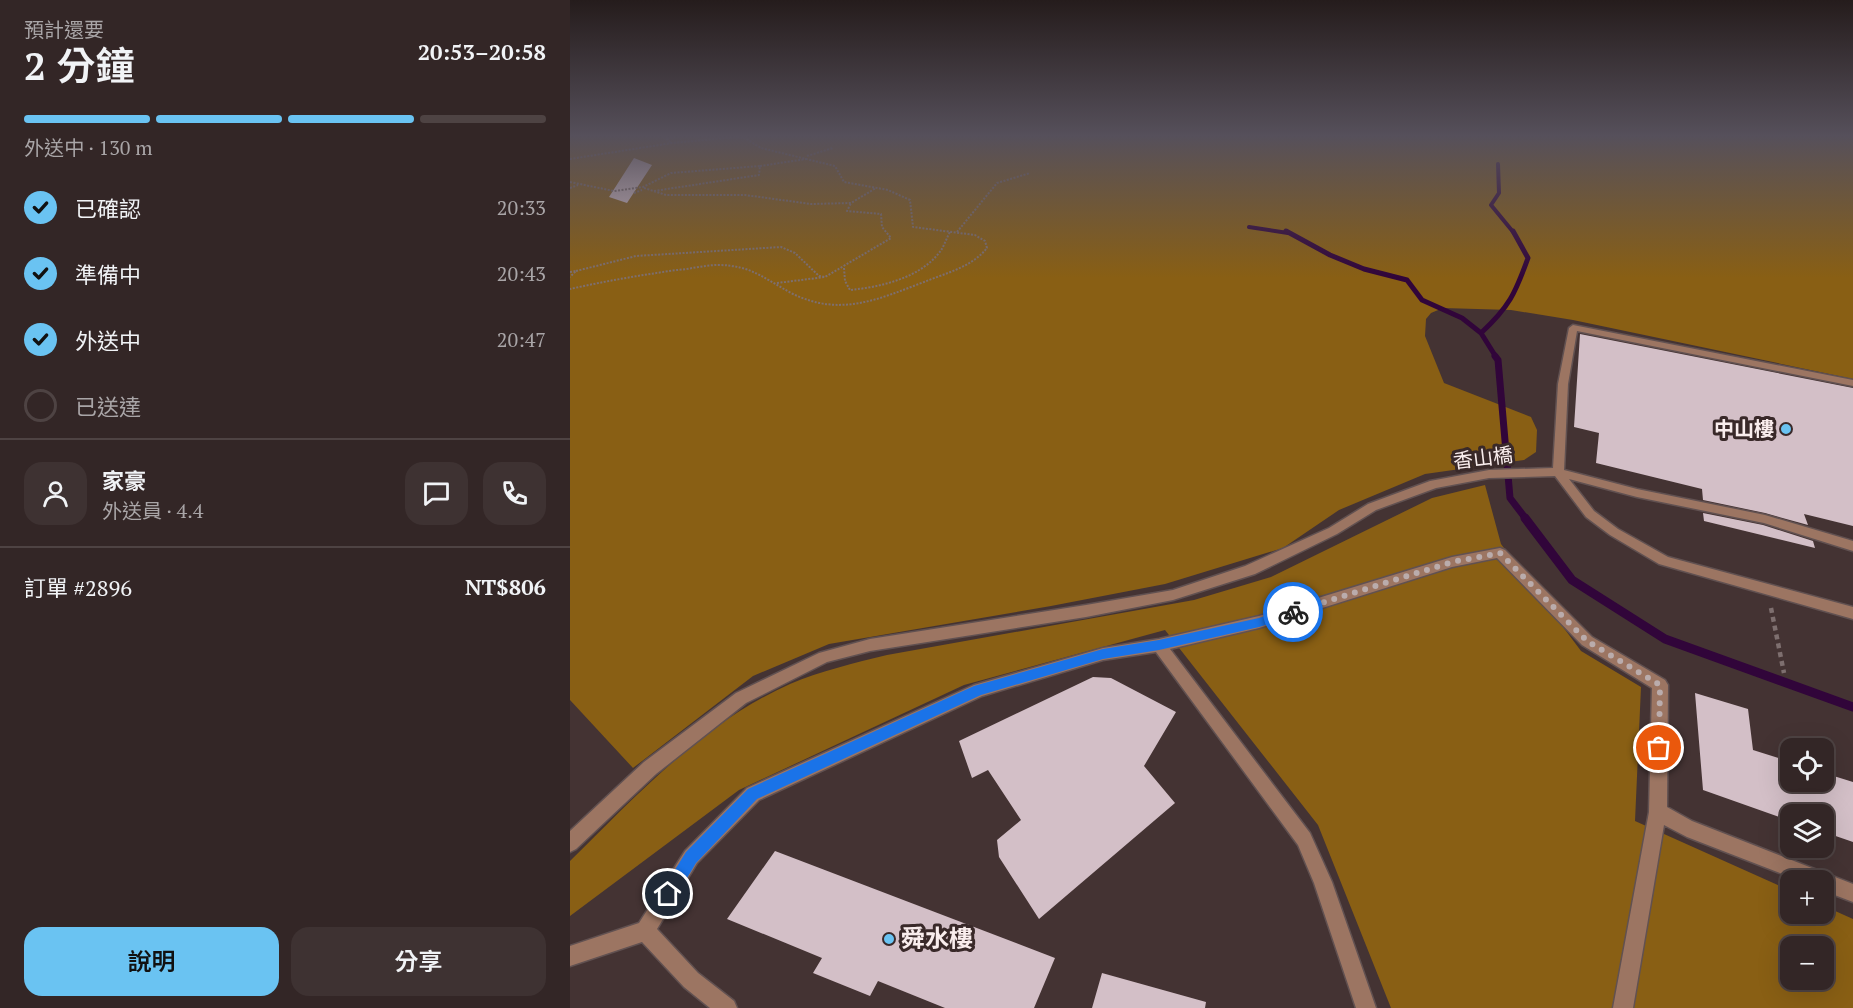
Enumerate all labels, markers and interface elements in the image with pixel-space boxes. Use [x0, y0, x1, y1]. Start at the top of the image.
text: 預計還要 [24, 16, 104, 43]
text: 20:53–20:58 [418, 37, 546, 66]
text: 2 分鐘 [24, 39, 135, 91]
text: 外送中 · 130 m [24, 134, 153, 161]
icon: check [24, 191, 57, 224]
text: 已確認 [75, 194, 141, 223]
text: 20:33 [497, 194, 546, 221]
icon: check [24, 257, 57, 290]
text: 準備中 [75, 260, 141, 289]
text: 20:43 [497, 260, 546, 287]
icon: check [24, 323, 57, 356]
text: 外送中 [75, 326, 141, 355]
text: 20:47 [497, 326, 546, 353]
text: 已送達 [75, 392, 141, 421]
place label: 中山樓 [1714, 415, 1774, 442]
marker: 中山樓 [1779, 422, 1793, 436]
street label: 香山橋 [1452, 440, 1514, 475]
button: person [24, 462, 87, 525]
button: chat [405, 462, 468, 525]
button: phone [483, 462, 546, 525]
text: 家豪 [102, 466, 146, 495]
text: 外送員 · 4.4 [102, 497, 203, 524]
text: NT$806 [465, 572, 546, 601]
text: 訂單 #2896 [24, 573, 132, 602]
courier [1263, 582, 1323, 642]
icon: bike [1277, 596, 1310, 629]
pin [1633, 722, 1684, 773]
icon: bag [1642, 731, 1675, 764]
map controls [1780, 738, 1834, 990]
button: locate [1780, 738, 1834, 792]
button: layers [1780, 804, 1834, 858]
pin [642, 868, 693, 919]
button: + [1780, 870, 1834, 924]
icon: home [651, 877, 684, 910]
place label: 舜水樓 [901, 922, 973, 954]
button: 說明 [24, 927, 279, 996]
button: 分享 [291, 927, 546, 996]
marker: 舜水樓 [882, 932, 896, 946]
button: − [1780, 936, 1834, 990]

